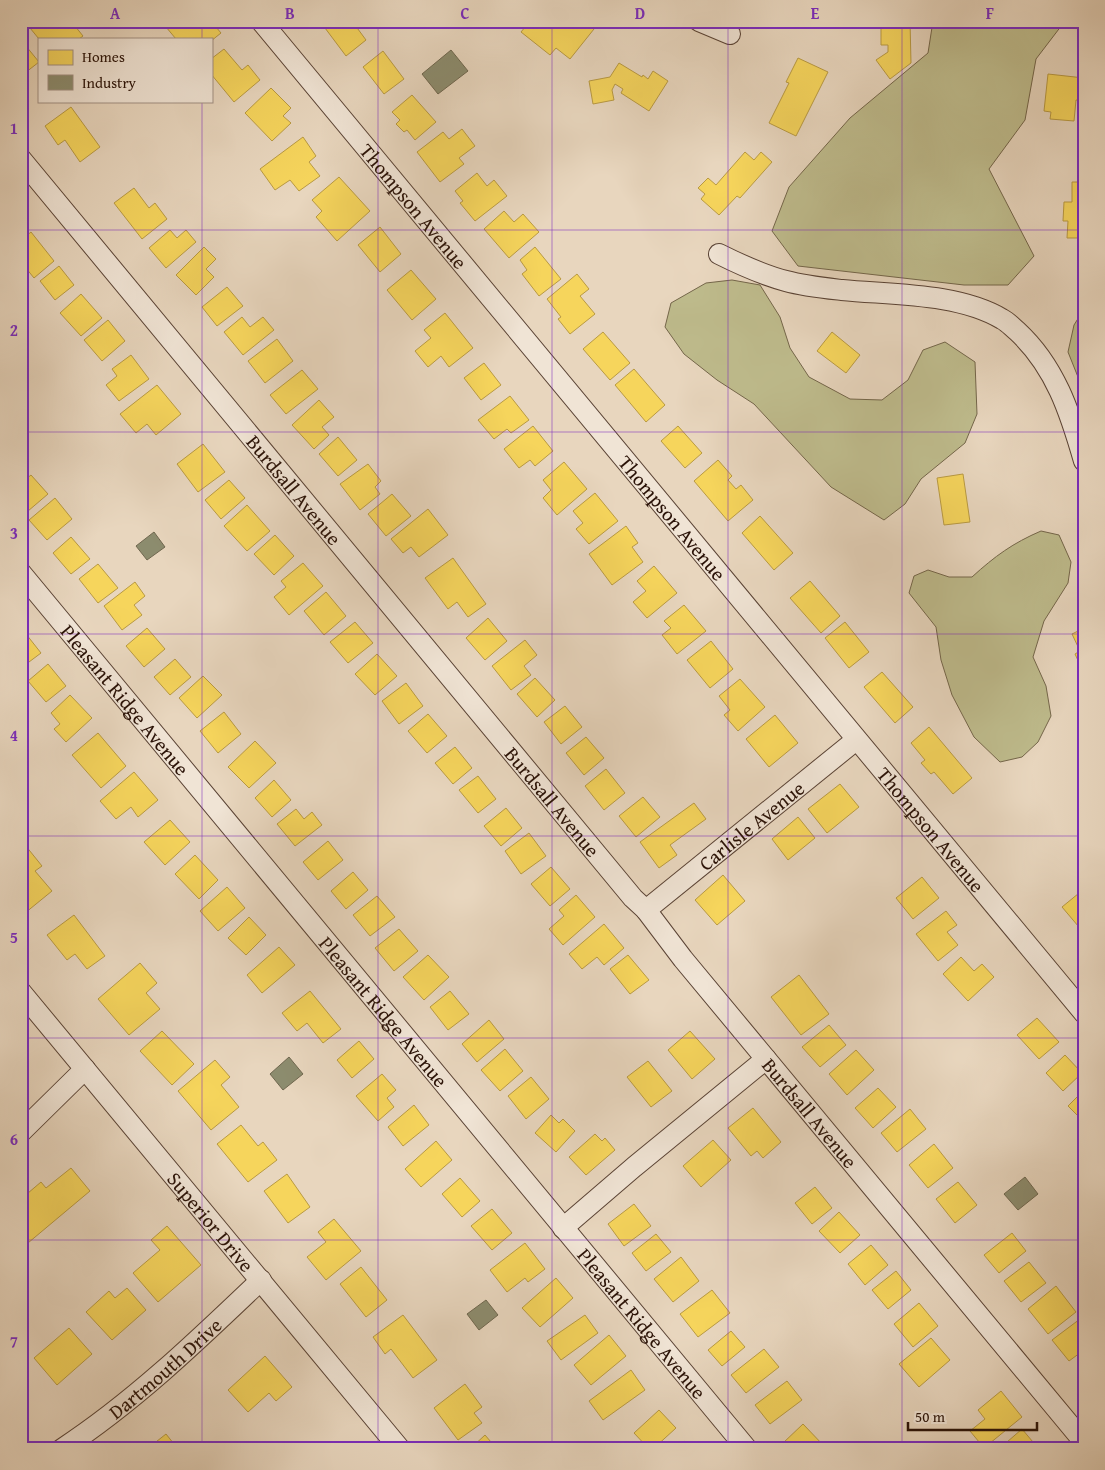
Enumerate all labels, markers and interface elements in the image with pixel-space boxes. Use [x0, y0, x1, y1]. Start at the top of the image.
text: A [110, 1, 121, 25]
text: B [285, 1, 295, 25]
text: C [460, 1, 470, 25]
text: D [635, 1, 645, 25]
text: E [811, 1, 820, 25]
text: F [986, 1, 994, 25]
legend [38, 38, 212, 102]
text: Homes [82, 46, 125, 67]
text: Industry [82, 72, 137, 93]
text: 1 [10, 116, 18, 140]
street label: Thompson Avenue [354, 137, 475, 275]
text: 2 [10, 318, 18, 342]
street label: Burdsall Avenue [240, 428, 349, 551]
street label: Thompson Avenue [612, 448, 734, 586]
text: 3 [10, 521, 18, 545]
street label: Pleasant Ridge Avenue [54, 617, 197, 781]
text: 4 [10, 723, 18, 747]
street label: Burdsall Avenue [499, 740, 607, 863]
street label: Thompson Avenue [871, 760, 992, 898]
street label: Carlisle Avenue [692, 773, 810, 877]
text: 5 [10, 925, 18, 949]
street label: Pleasant Ridge Avenue [313, 929, 455, 1093]
street label: Burdsall Avenue [756, 1051, 865, 1174]
text: 6 [10, 1127, 18, 1151]
street label: Superior Drive [161, 1165, 261, 1278]
street label: Pleasant Ridge Avenue [571, 1241, 714, 1405]
street label: Dartmouth Drive [102, 1310, 228, 1425]
text: 7 [10, 1329, 18, 1353]
scale bar [908, 1400, 1036, 1432]
text: 50 m [915, 1406, 946, 1427]

